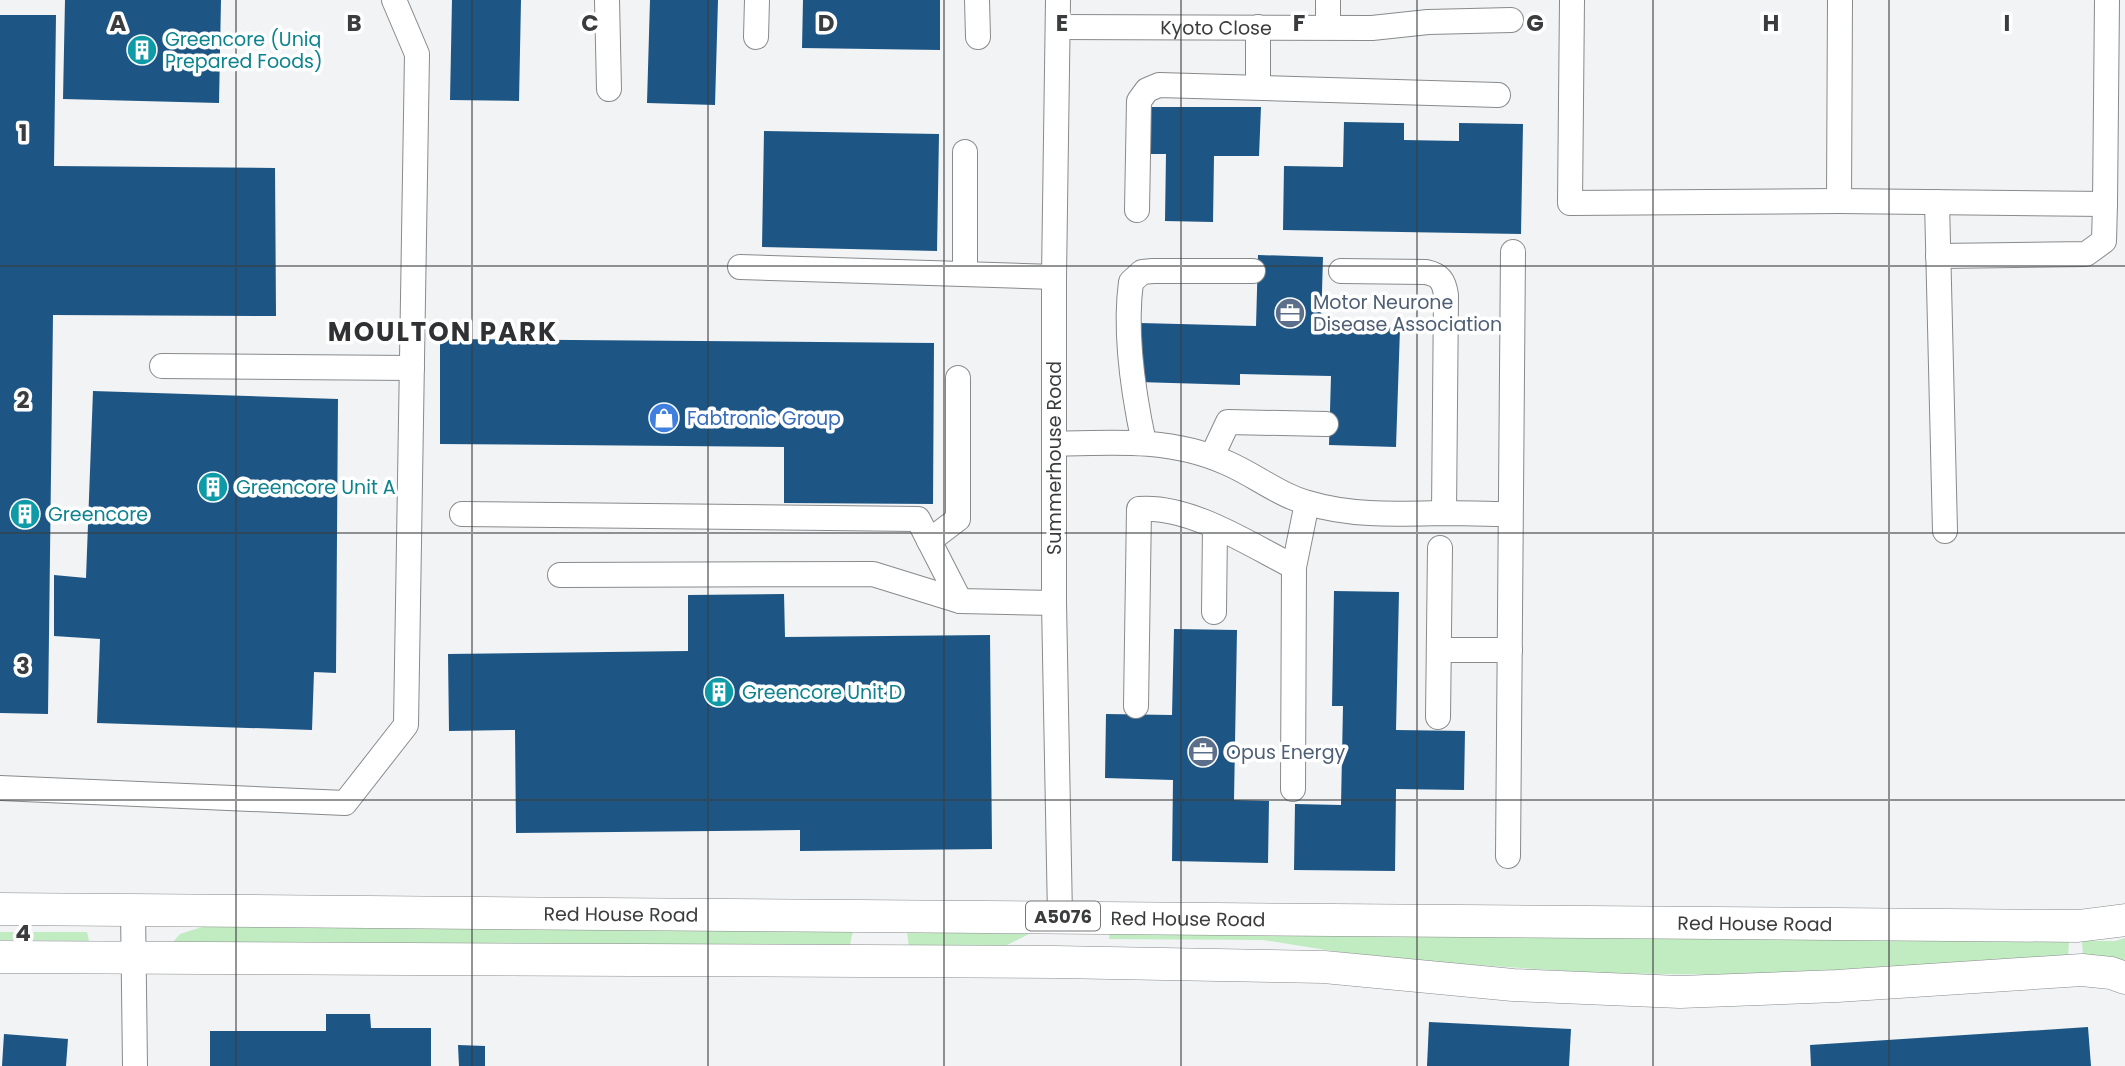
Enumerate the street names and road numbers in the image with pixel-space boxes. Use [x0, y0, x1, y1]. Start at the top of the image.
street label: Kyoto Close [1160, 14, 1272, 41]
street label: Summerhouse Road [1041, 361, 1068, 555]
street label: Red House Road [543, 900, 699, 928]
road number: A5076 [1026, 902, 1100, 931]
street label: Red House Road [1110, 905, 1266, 933]
street label: Red House Road [1677, 909, 1833, 937]

